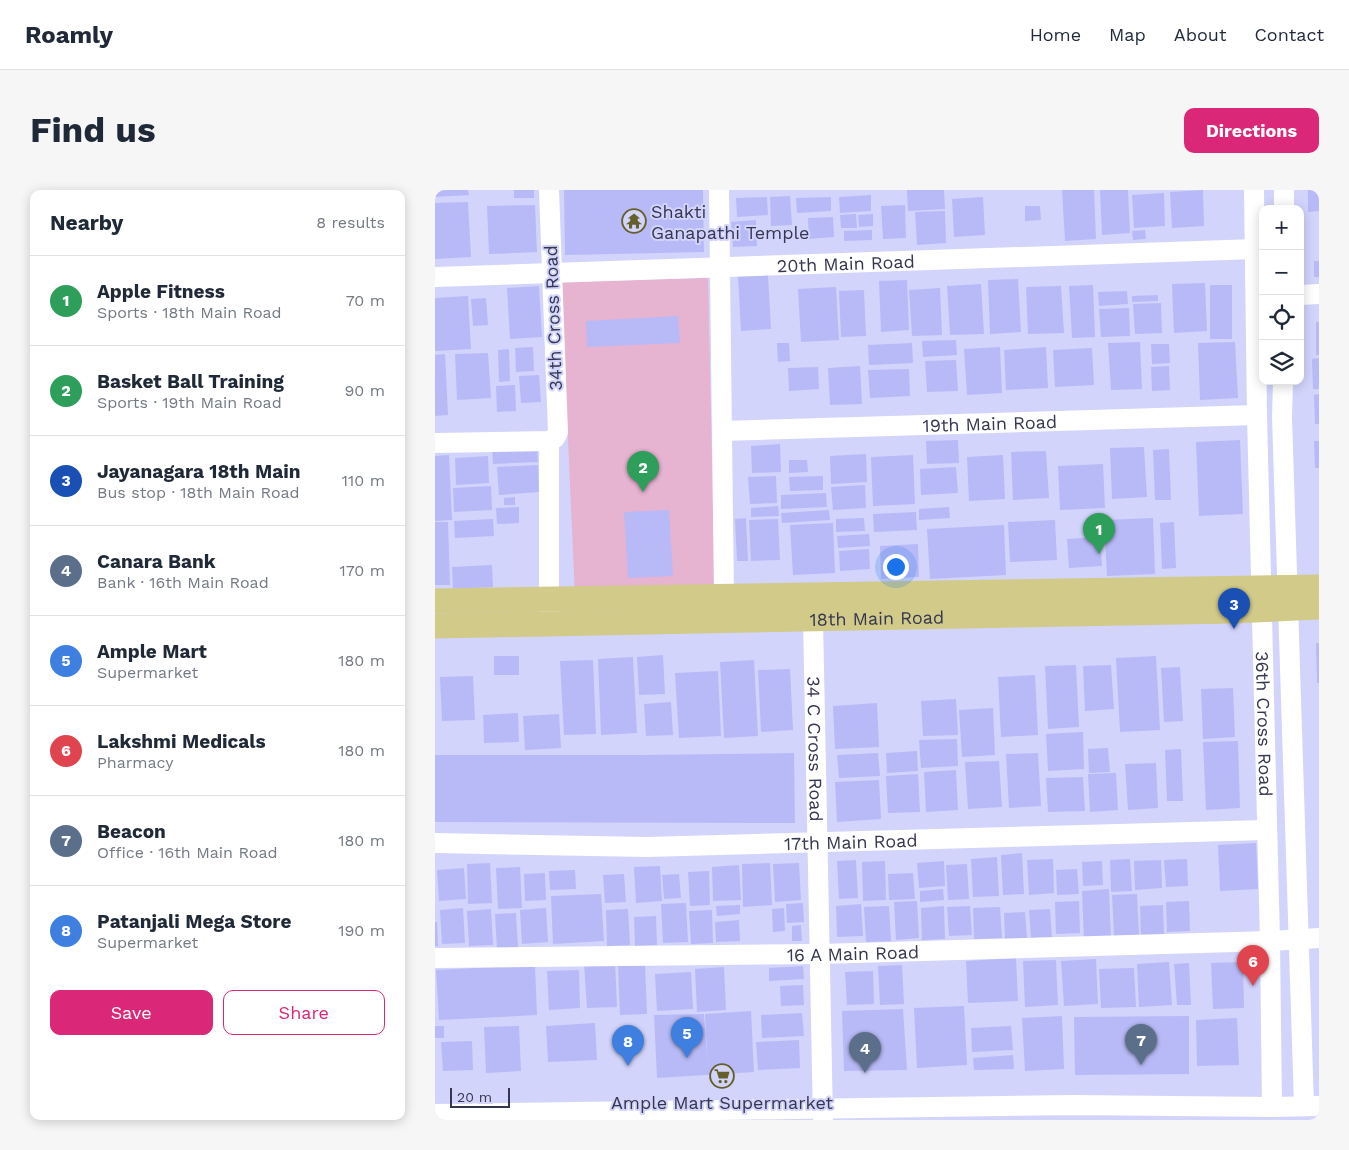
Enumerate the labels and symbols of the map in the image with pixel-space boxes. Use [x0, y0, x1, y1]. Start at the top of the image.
place label: Shakti Ganapathi Temple [651, 201, 809, 243]
temple icon: Shakti Ganapathi Temple [621, 208, 647, 234]
street label: 34th Cross Road [540, 245, 566, 391]
street label: 20th Main Road [776, 250, 915, 276]
street label: 19th Main Road [922, 410, 1057, 435]
pin: 2 [627, 451, 659, 492]
pin: 1 [1083, 513, 1115, 554]
your location [883, 554, 909, 580]
pin: 3 [1218, 588, 1250, 629]
street label: 18th Main Road [809, 606, 944, 629]
street label: 36th Cross Road [1252, 651, 1277, 797]
street label: 34 C Cross Road [804, 676, 828, 822]
street label: 17th Main Road [784, 829, 918, 854]
street label: 16 A Main Road [787, 941, 919, 965]
pin: 6 [1237, 945, 1269, 986]
pin: 5 [671, 1017, 703, 1058]
pin: 7 [1125, 1024, 1157, 1065]
pin: 8 [612, 1025, 644, 1066]
pin: 4 [849, 1032, 881, 1073]
supermarket icon: Ample Mart Supermarket [709, 1063, 735, 1089]
scale bar [450, 1085, 510, 1108]
place label: Ample Mart Supermarket [611, 1092, 833, 1113]

